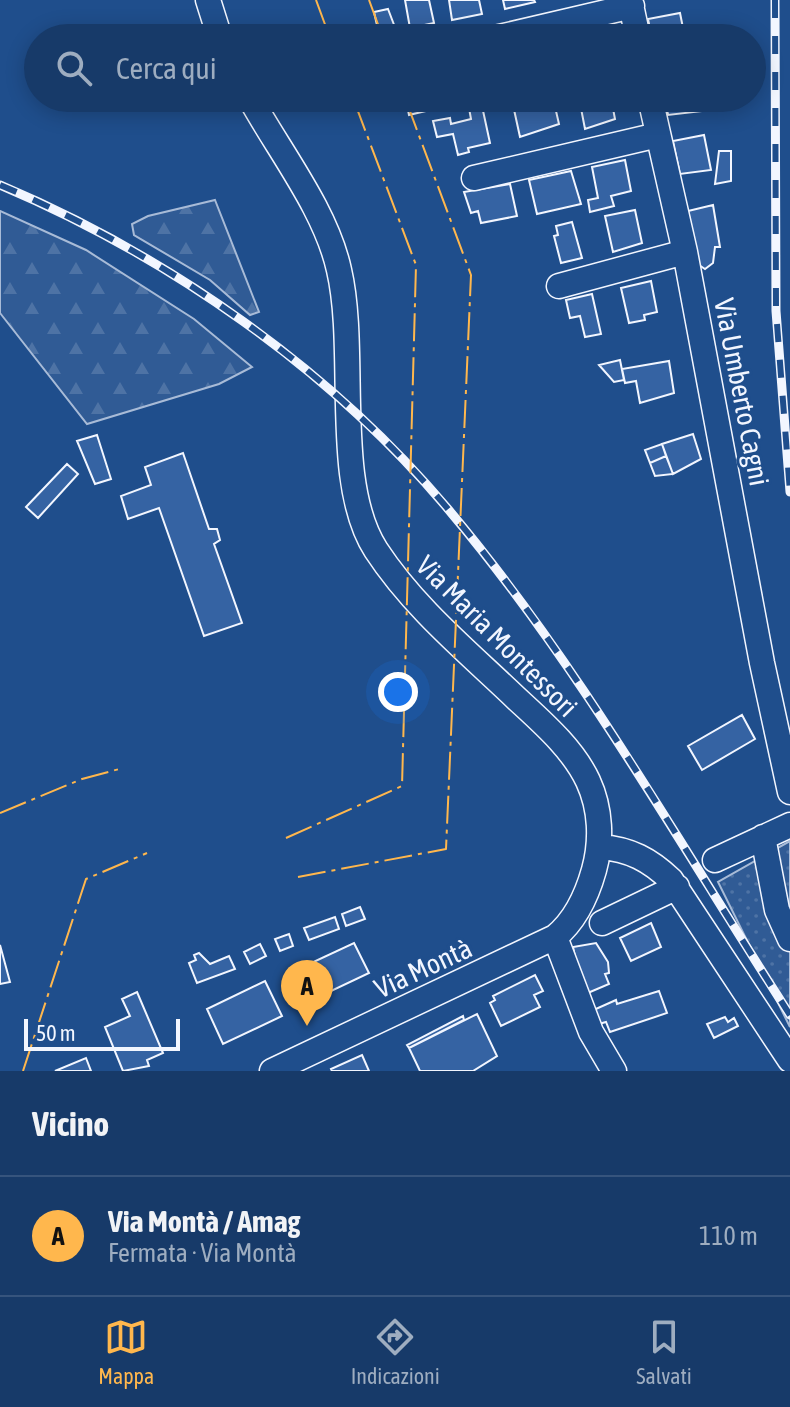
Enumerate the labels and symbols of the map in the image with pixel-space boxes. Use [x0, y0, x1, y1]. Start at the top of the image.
street label: Via Umberto Cagni [708, 296, 776, 488]
street label: Via Maria Montessori [410, 549, 584, 723]
your location [378, 672, 418, 712]
street label: Via Montà [369, 932, 477, 1004]
pin: A [281, 960, 333, 1026]
scale bar [24, 1015, 180, 1051]

